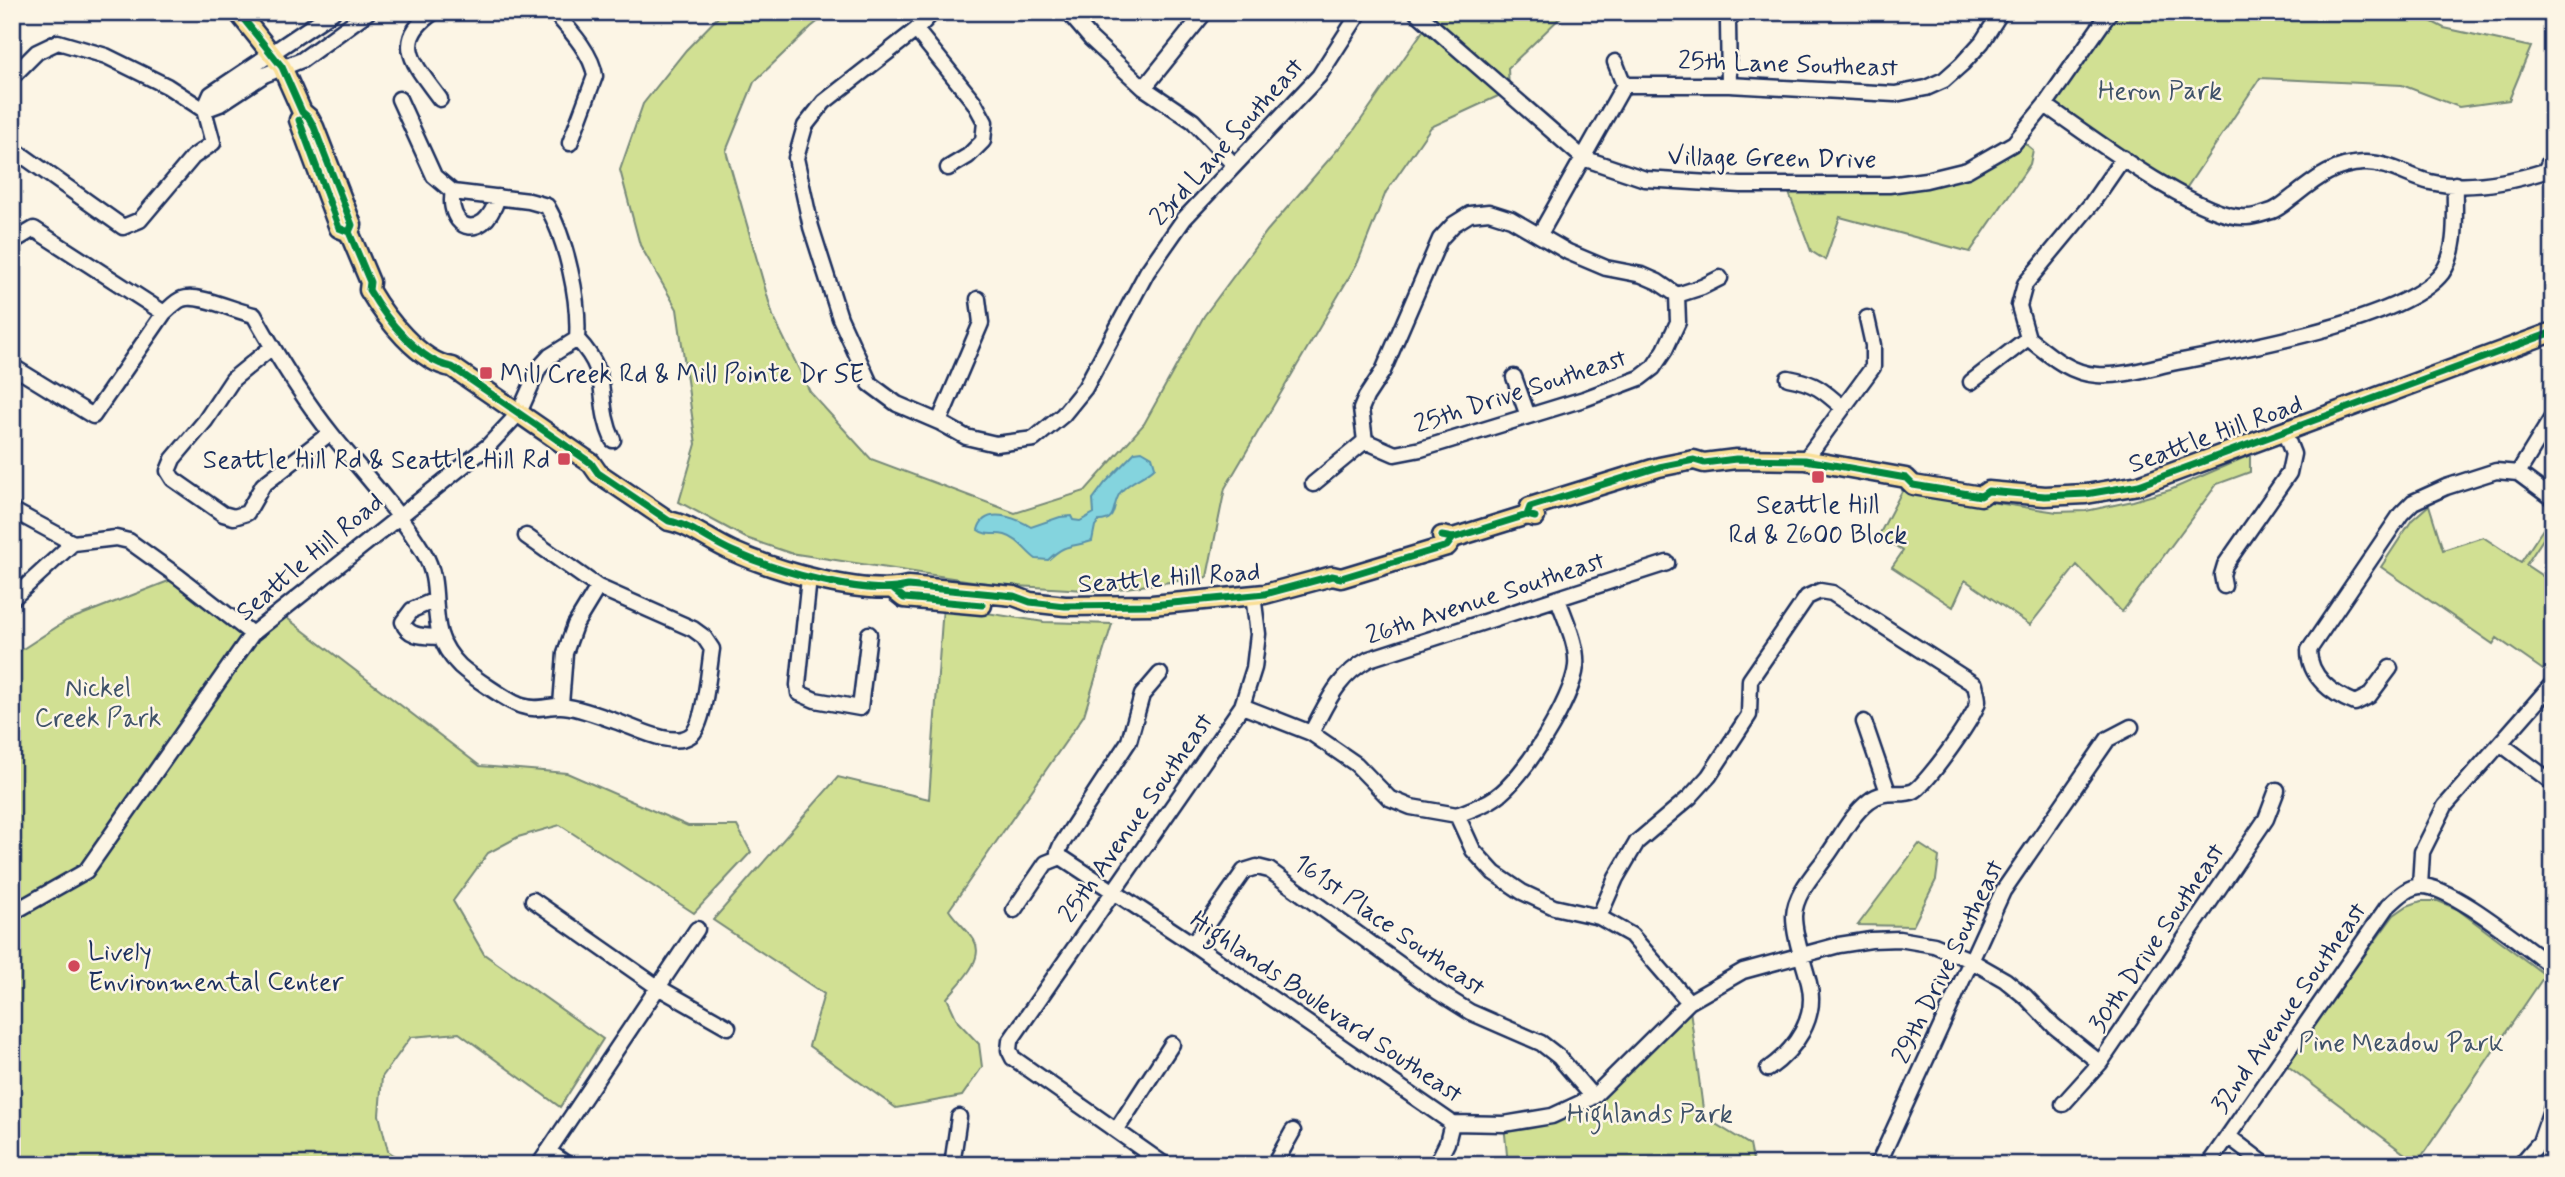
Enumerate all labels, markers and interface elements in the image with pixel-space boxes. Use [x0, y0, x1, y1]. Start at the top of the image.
street label: 25th Lane Southeast [1677, 44, 1898, 86]
street label: 23rd Lane Southeast [1143, 51, 1312, 234]
park label: Heron Park [2098, 75, 2222, 109]
street label: Village Green Drive [1667, 140, 1877, 178]
street label: 25th Drive Southeast [1410, 342, 1631, 442]
place label: Mill Creek Rd & Mill Pointe Dr SE [500, 358, 864, 392]
marker: Mill Creek Rd & Mill Pointe Dr SE [478, 365, 494, 381]
street label: Seattle Hill Road [2124, 388, 2307, 482]
place label: Seattle Hill Rd & Seattle Hill Rd [203, 444, 550, 478]
marker: Seattle Hill Rd & Seattle Hill Rd [556, 451, 572, 467]
marker: Seattle Hill Rd & 2600 Block [1810, 469, 1826, 485]
street label: Seattle Hill Road [229, 486, 391, 629]
place label: Seattle Hill Rd & 2600 Block [1729, 489, 1907, 553]
street label: 26th Avenue Southeast [1362, 544, 1609, 654]
street label: Seattle Hill Road [1077, 556, 1262, 602]
park label: Nickel Creek Park [35, 672, 162, 736]
street label: 25th Avenue Southeast [1051, 707, 1222, 930]
street label: 30th Drive Southeast [2082, 837, 2234, 1039]
street label: 161st Place Southeast [1286, 847, 1492, 1005]
street label: 29th Drive Southeast [1885, 854, 2013, 1070]
street label: 32nd Avenue Southeast [2204, 896, 2375, 1120]
street label: Highlands Boulevard Southeast [1181, 904, 1469, 1114]
place label: Lively Environmental Center [88, 936, 344, 1000]
marker: Lively Environmental Center [66, 958, 82, 974]
park label: Pine Meadow Park [2298, 1027, 2504, 1061]
park label: Highlands Park [1567, 1098, 1733, 1135]

